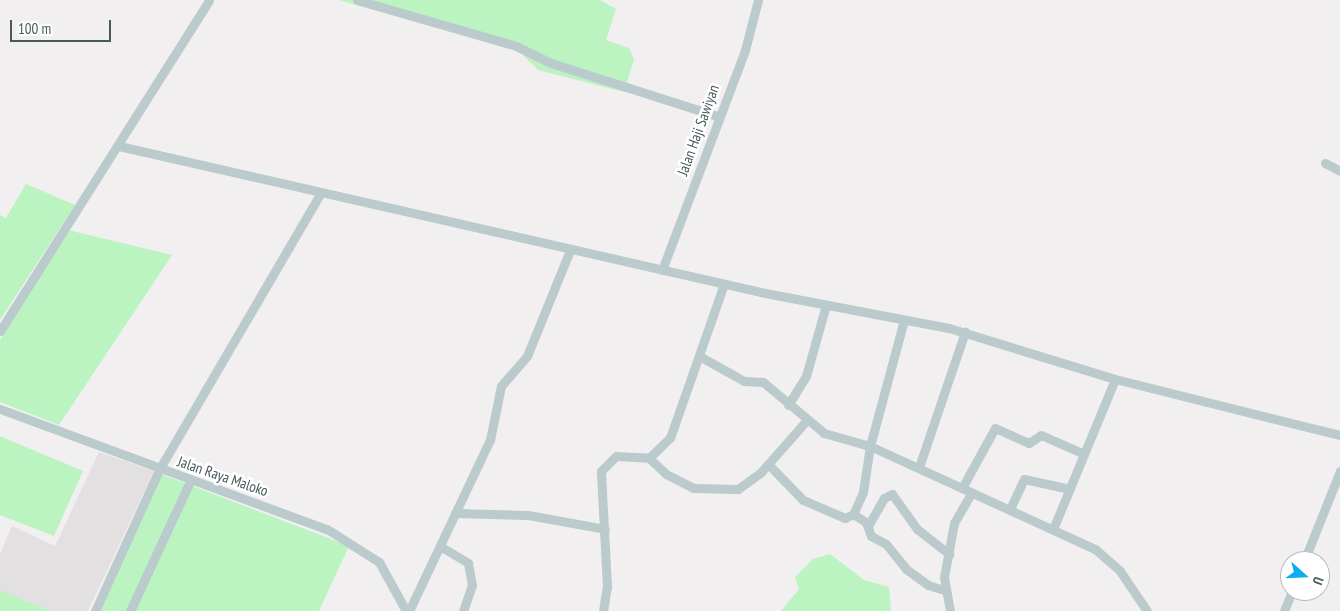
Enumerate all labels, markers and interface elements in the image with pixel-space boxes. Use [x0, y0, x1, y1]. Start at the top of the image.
scale bar [12, 10, 114, 42]
text: 100 m [18, 19, 51, 38]
street label: Jalan Haji Sawiyan [673, 82, 723, 178]
street label: Jalan Raya Maloko [175, 452, 271, 500]
north arrow [1280, 551, 1330, 601]
text: U [1308, 574, 1328, 587]

